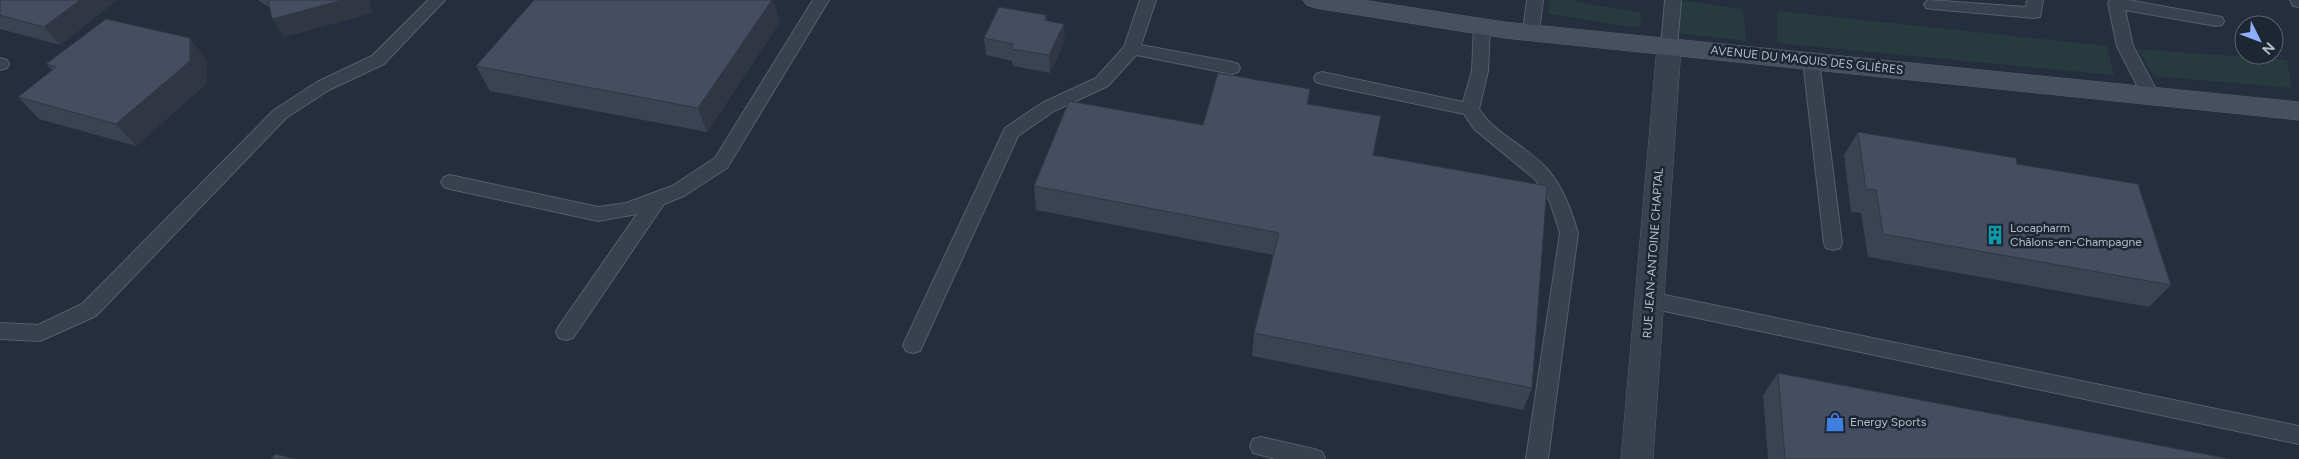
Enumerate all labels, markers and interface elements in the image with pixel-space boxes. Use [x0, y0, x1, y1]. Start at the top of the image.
north arrow [2234, 15, 2284, 65]
text: N [2258, 39, 2278, 58]
street label: AVENUE DU MAQUIS DES GLIÈRES [1710, 43, 1904, 77]
street label: RUE JEAN-ANTOINE CHAPTAL [1640, 167, 1666, 339]
place label: Locapharm Châlons-en-Champagne [2010, 221, 2142, 249]
building icon: Locapharm Châlons-en-Champagne [1984, 224, 2006, 246]
shop icon: Energy Sports [1824, 411, 1846, 433]
place label: Energy Sports [1850, 415, 1927, 429]

